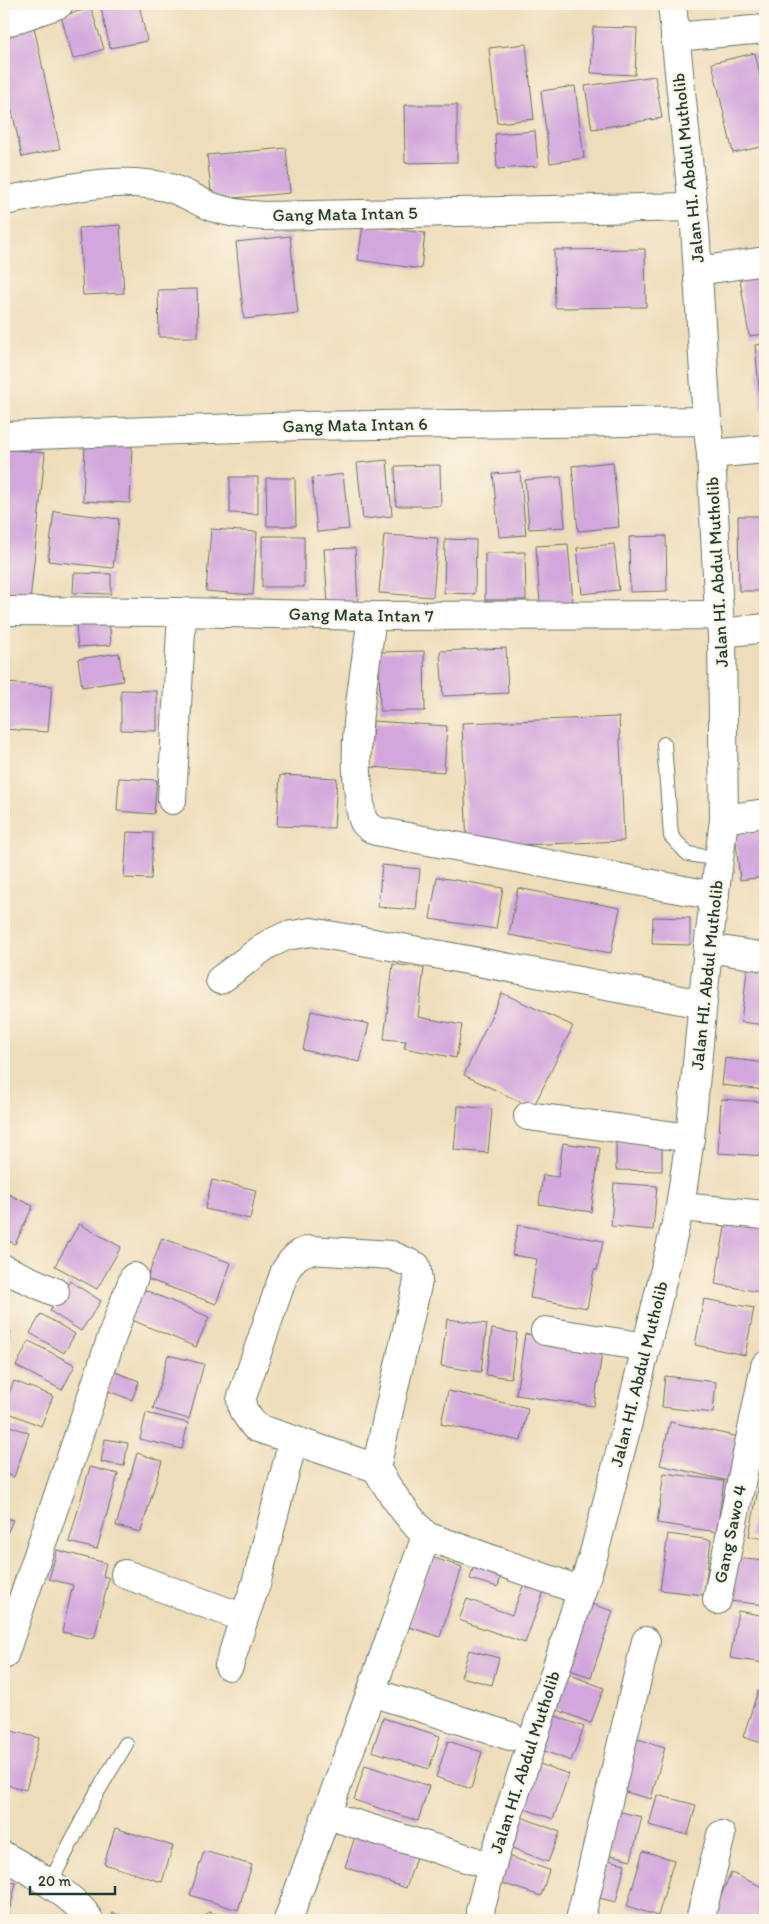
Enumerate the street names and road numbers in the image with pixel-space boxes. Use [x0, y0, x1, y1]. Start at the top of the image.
street label: Jalan HI. Abdul Mutholib [667, 72, 709, 264]
street label: Gang Mata Intan 5 [272, 202, 418, 226]
street label: Gang Mata Intan 6 [282, 413, 428, 437]
street label: Jalan HI. Abdul Mutholib [701, 476, 733, 668]
street label: Gang Mata Intan 7 [288, 603, 434, 627]
street label: Jalan HI. Abdul Mutholib [686, 879, 728, 1071]
street label: Jalan HI. Abdul Mutholib [605, 1279, 673, 1469]
street label: Gang Sawo 4 [709, 1482, 751, 1585]
street label: Jalan HI. Abdul Mutholib [485, 1668, 565, 1856]

